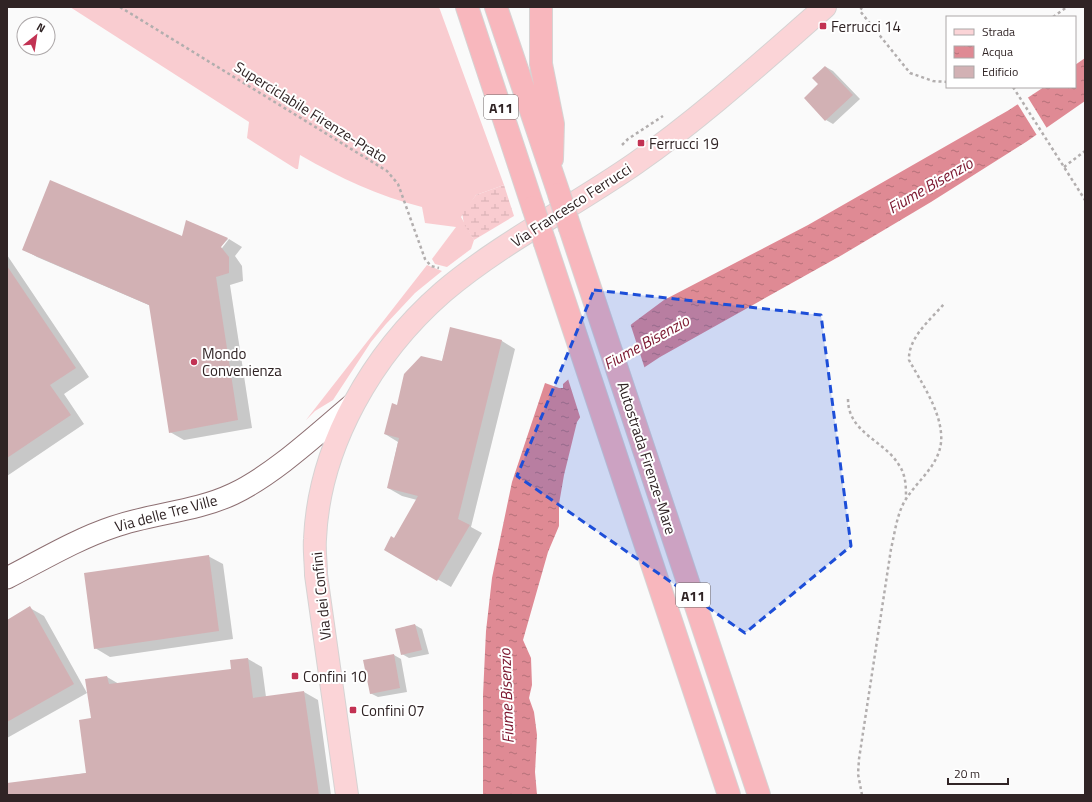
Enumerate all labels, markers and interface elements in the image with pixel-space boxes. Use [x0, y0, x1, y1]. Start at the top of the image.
place label: Ferrucci 14 [831, 15, 901, 38]
north arrow [16, 16, 56, 56]
legend [946, 16, 1076, 88]
text: N [34, 19, 48, 36]
marker: Ferrucci 14 [818, 21, 828, 31]
text: Strada [982, 22, 1015, 41]
text: Acqua [982, 42, 1013, 61]
street label: Superciclabile Firenze-Prato [230, 55, 392, 169]
text: Edificio [982, 62, 1018, 81]
road number: A11 [484, 95, 518, 119]
place label: Ferrucci 19 [649, 132, 719, 155]
marker: Ferrucci 19 [636, 138, 646, 148]
water label: Fiume Bisenzio [883, 150, 978, 219]
street label: Via Francesco Ferrucci [506, 157, 636, 253]
water label: Fiume Bisenzio [599, 308, 694, 376]
place label: Mondo Convenienza [202, 342, 282, 382]
marker: Mondo Convenienza [189, 357, 199, 367]
street label: Autostrada Firenze-Mare [611, 379, 683, 537]
street label: Via delle Tre Ville [112, 488, 220, 538]
street label: Via dei Confini [305, 551, 337, 641]
road number: A11 [676, 583, 710, 607]
water label: Fiume Bisenzio [492, 647, 520, 744]
place label: Confini 10 [303, 665, 367, 688]
marker: Confini 10 [290, 671, 300, 681]
place label: Confini 07 [361, 699, 425, 722]
marker: Confini 07 [348, 705, 358, 715]
scale bar [948, 760, 1008, 786]
text: 20 m [954, 764, 980, 783]

